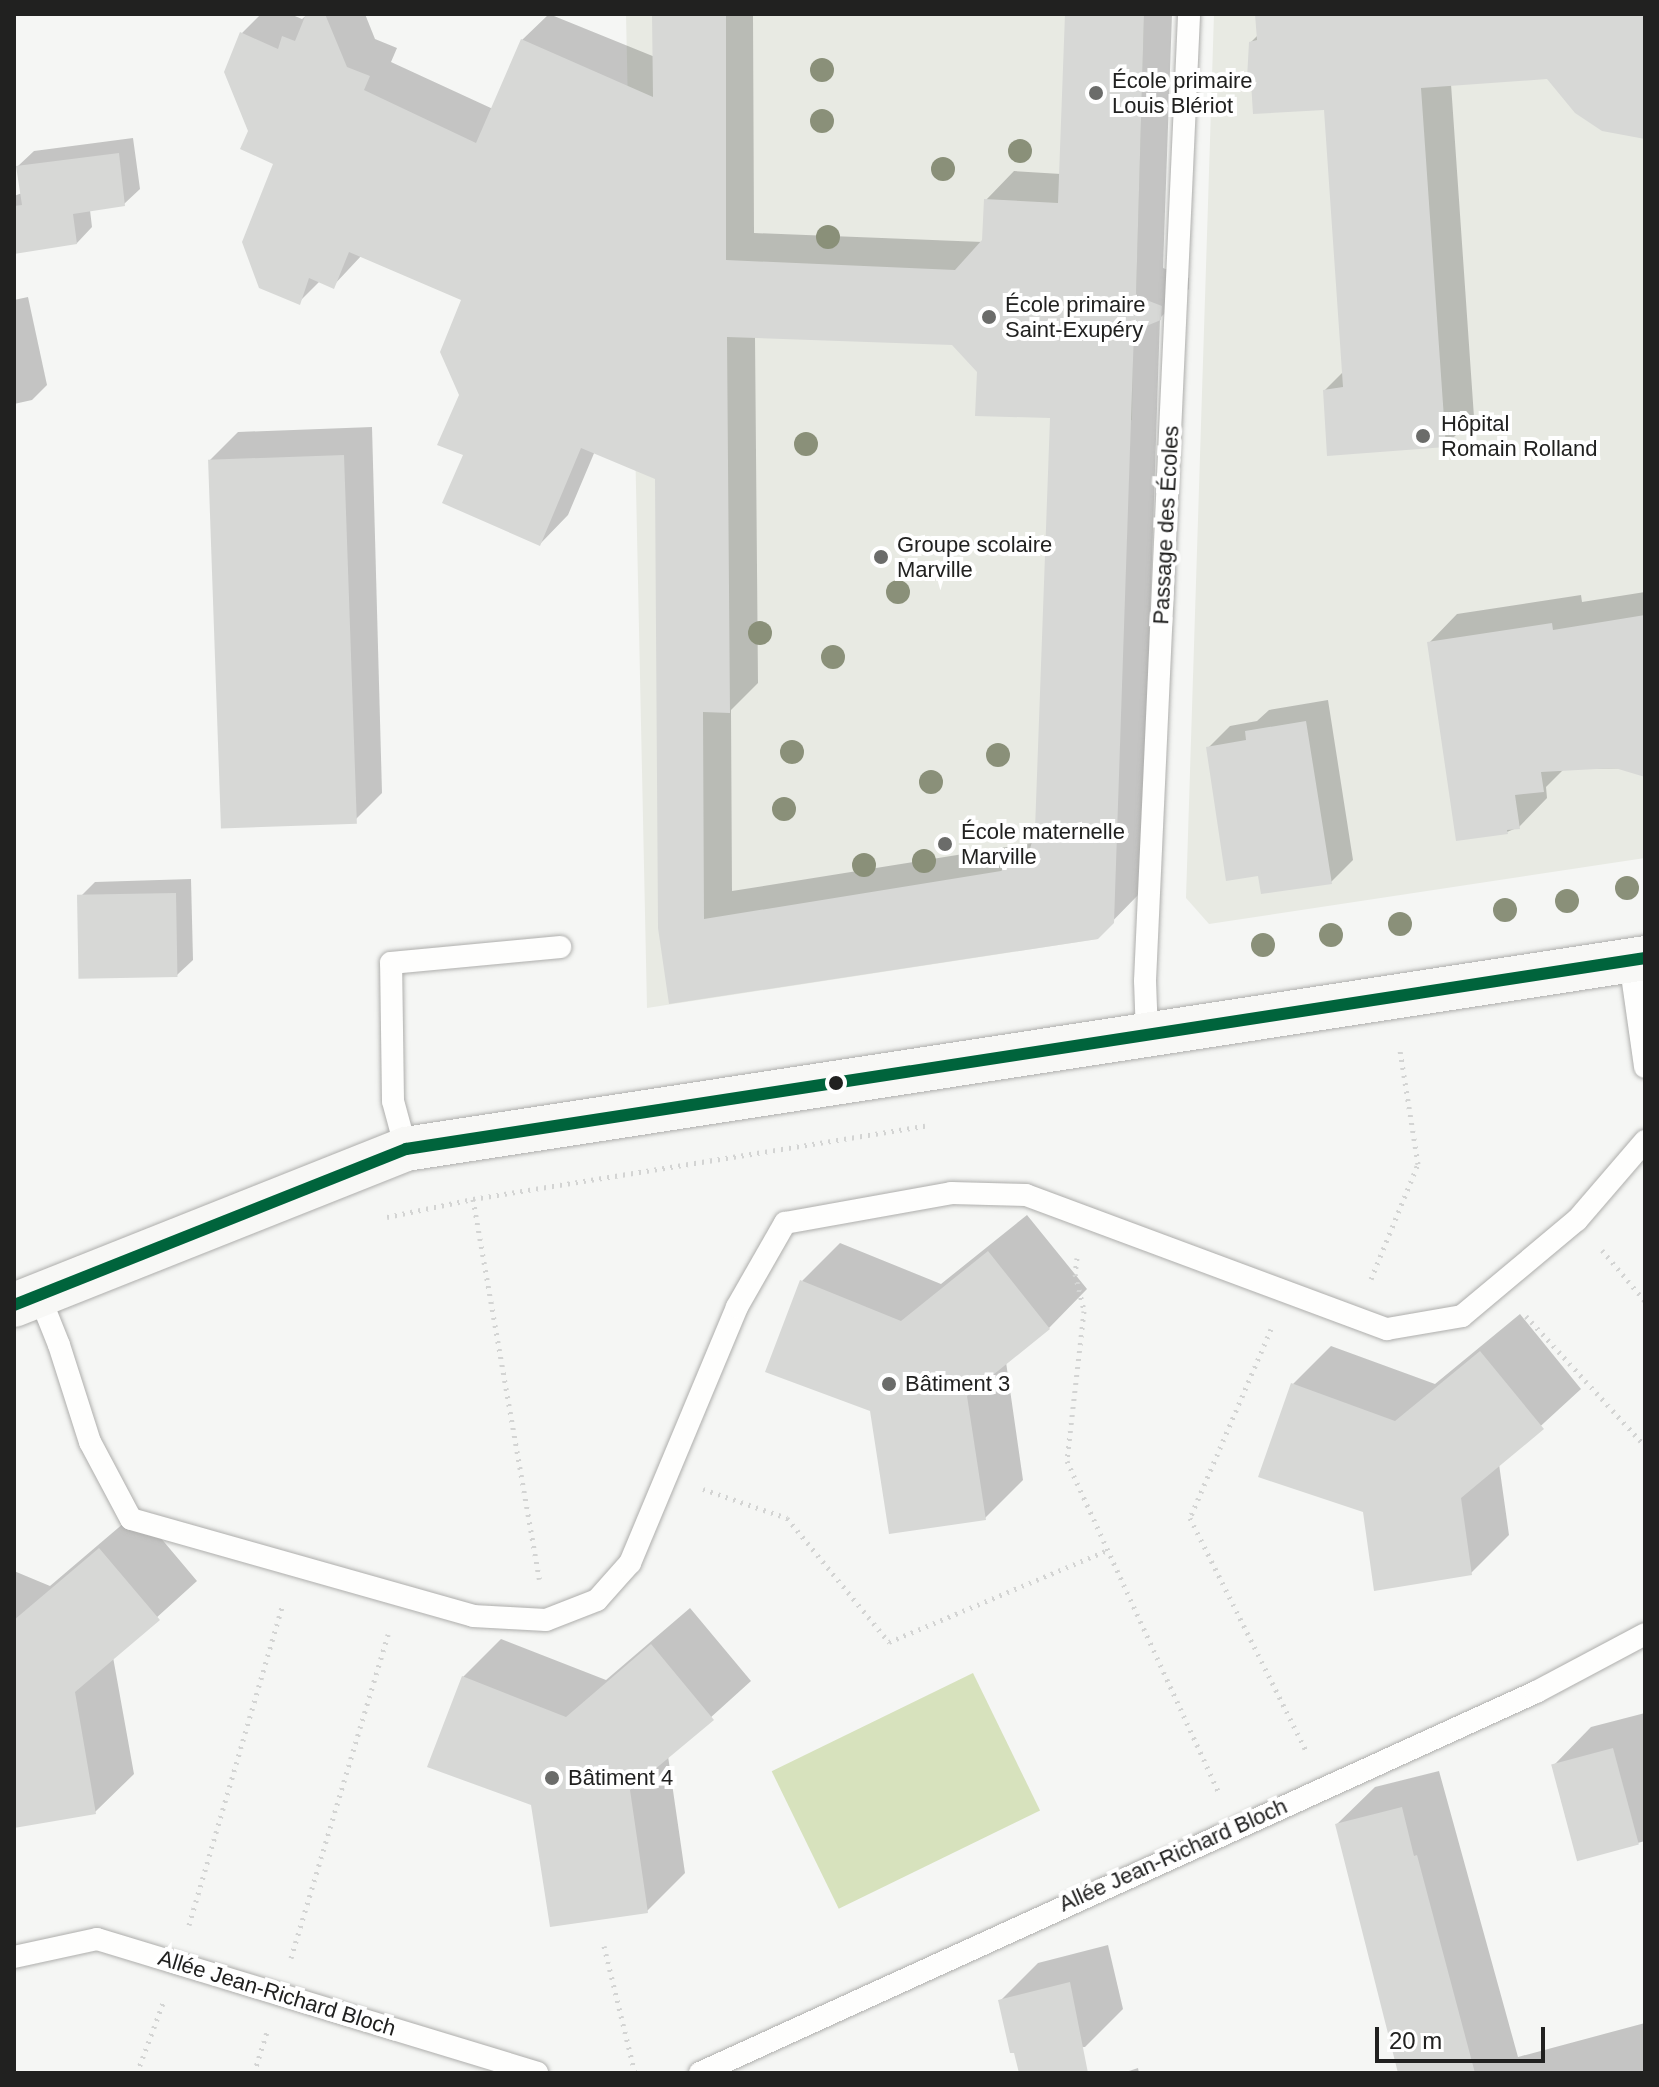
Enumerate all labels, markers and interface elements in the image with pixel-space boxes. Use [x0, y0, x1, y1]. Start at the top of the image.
place label: École primaire Louis Blériot [1112, 67, 1253, 118]
marker: École primaire Louis Blériot [1087, 84, 1105, 102]
place label: École primaire Saint-Exupéry [1005, 291, 1146, 342]
marker: École primaire Saint-Exupéry [980, 308, 998, 326]
place label: Hôpital Romain Rolland [1441, 410, 1598, 462]
street label: Passage des Écoles [1148, 425, 1184, 625]
marker: Hôpital Romain Rolland [1412, 425, 1434, 447]
place label: Groupe scolaire Marville [897, 531, 1052, 582]
marker: Groupe scolaire Marville [872, 548, 890, 566]
place label: École maternelle Marville [961, 818, 1125, 870]
marker: École maternelle Marville [936, 835, 954, 853]
unlabelled marker [828, 1075, 844, 1091]
place label: Bâtiment 3 [905, 1371, 1010, 1397]
marker: Bâtiment 3 [880, 1375, 898, 1393]
place label: Bâtiment 4 [568, 1765, 673, 1791]
marker: Bâtiment 4 [543, 1769, 561, 1787]
street label: Allée Jean-Richard Bloch [1055, 1793, 1291, 1917]
street label: Allée Jean-Richard Bloch [155, 1944, 399, 2042]
scale bar [1379, 2011, 1549, 2061]
text: 20 m [1389, 2027, 1442, 2054]

